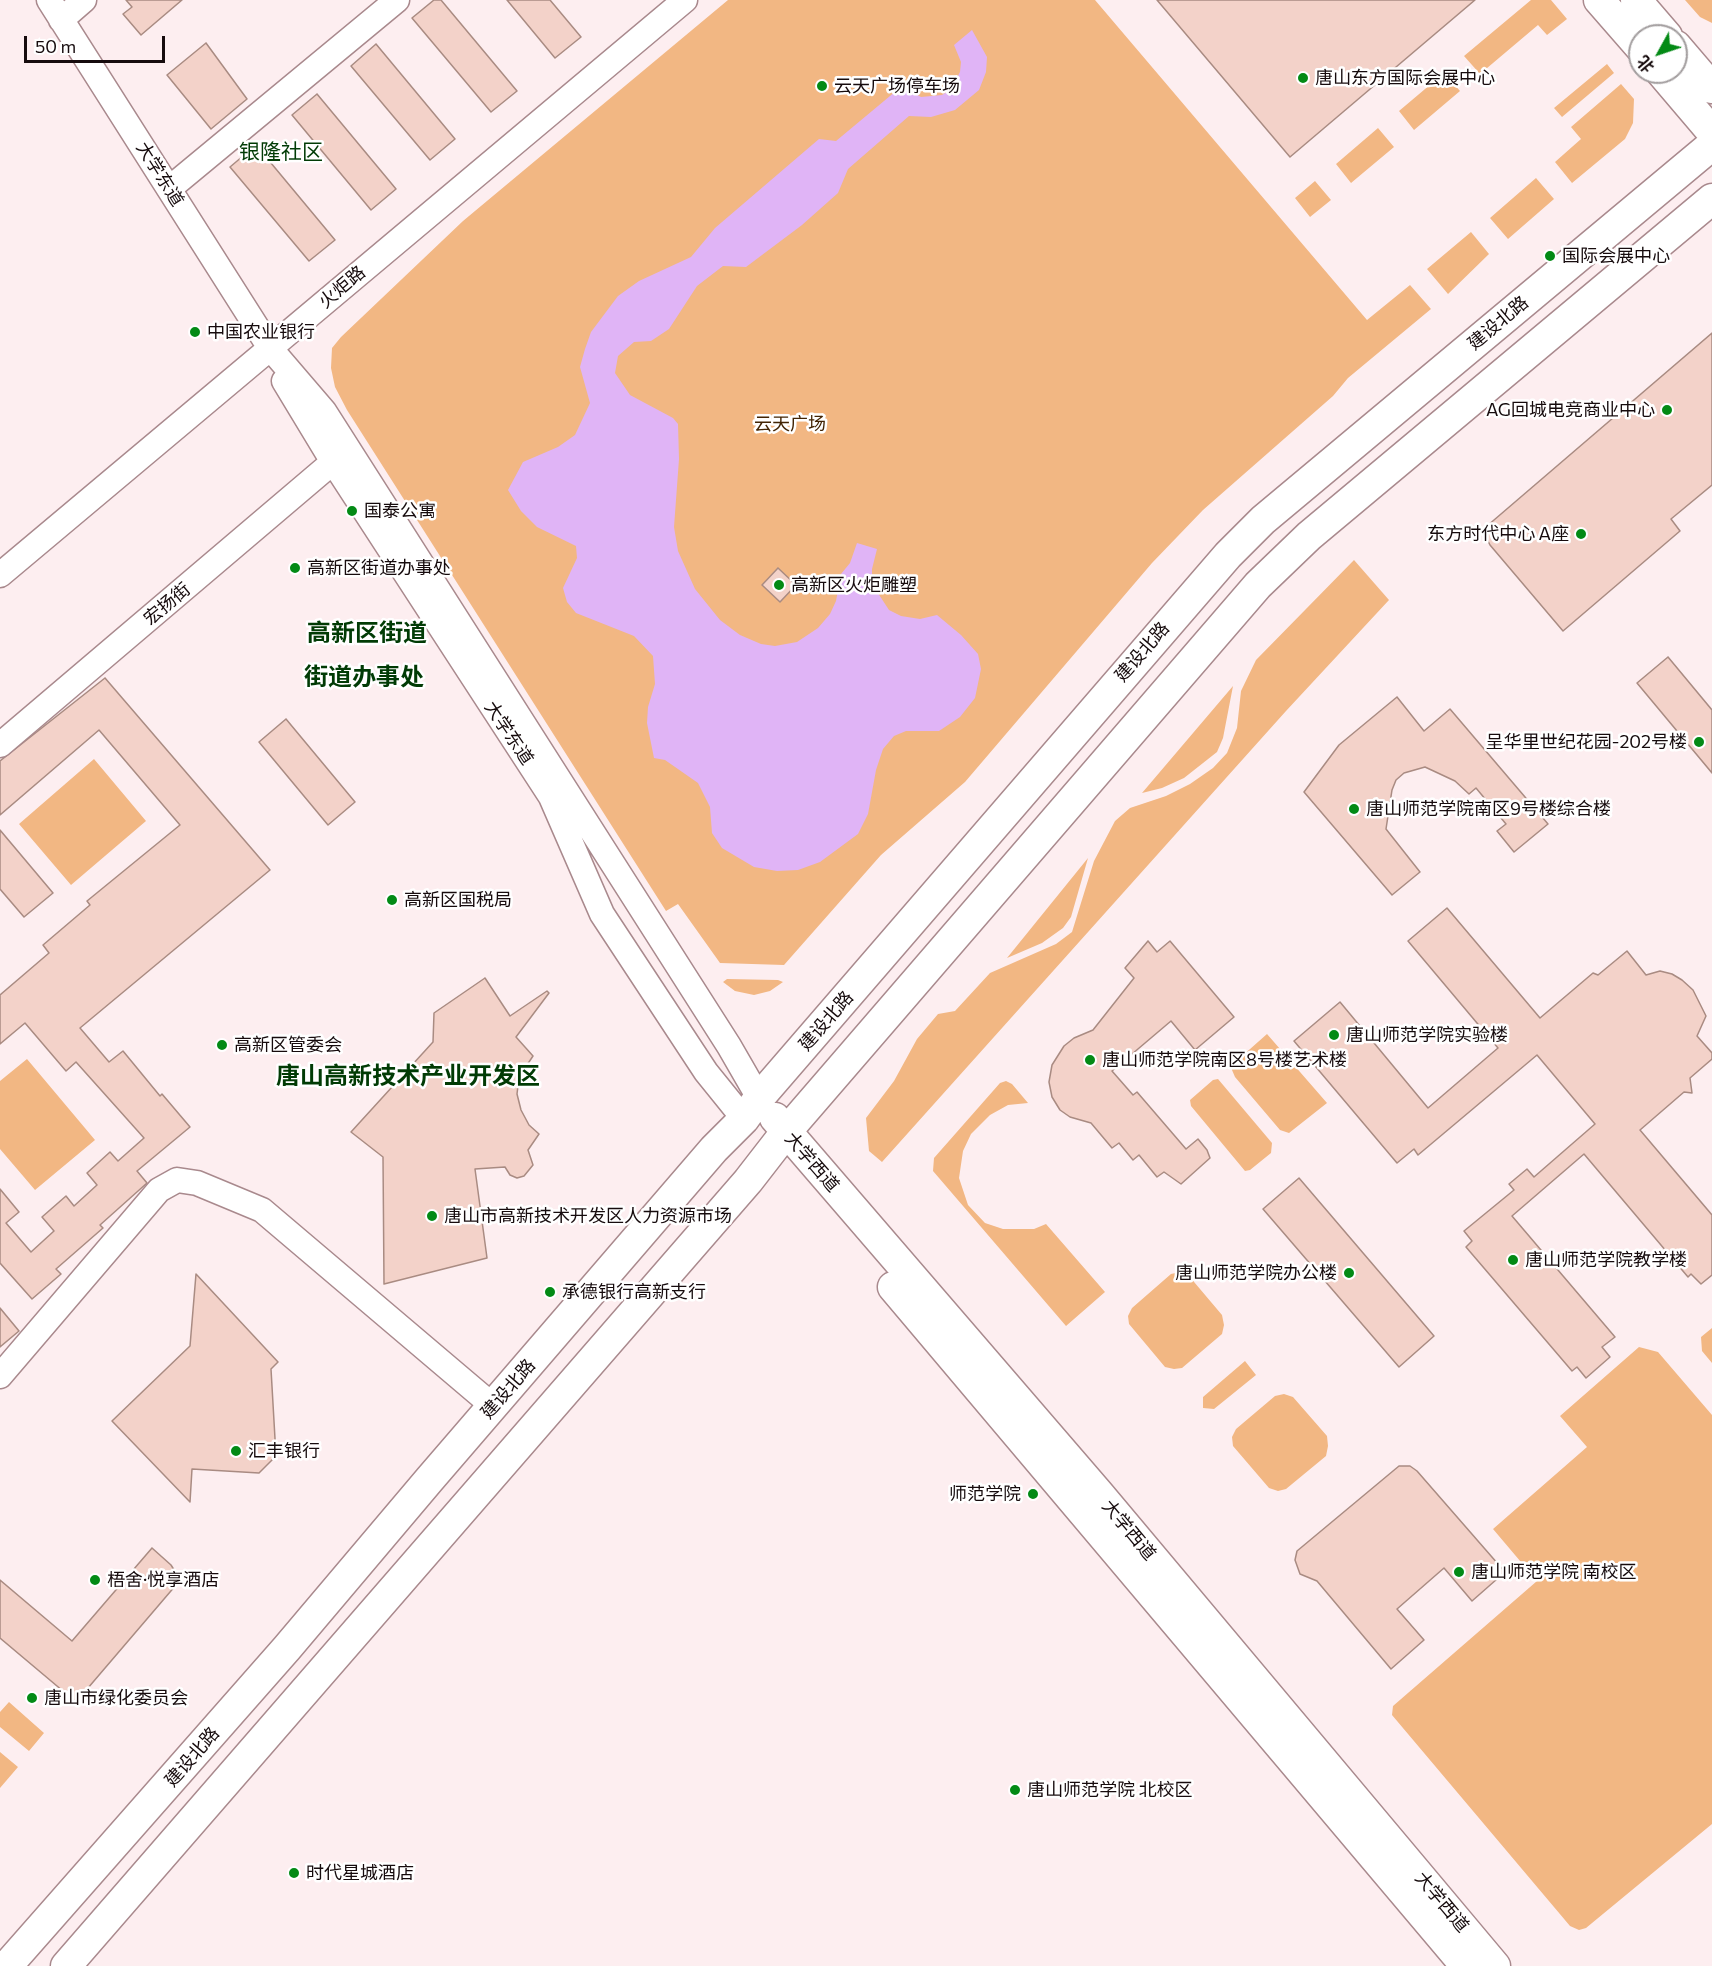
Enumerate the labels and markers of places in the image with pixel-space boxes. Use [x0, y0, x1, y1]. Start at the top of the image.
place label: 唐山东方国际会展中心 [1315, 67, 1495, 89]
marker: 唐山东方国际会展中心 [1296, 71, 1310, 85]
place label: 云天广场停车场 [834, 75, 960, 97]
marker: 云天广场停车场 [815, 79, 829, 93]
place label: 国际会展中心 [1562, 245, 1670, 267]
marker: 国际会展中心 [1543, 249, 1557, 263]
place label: 中国农业银行 [207, 321, 315, 343]
marker: 中国农业银行 [188, 325, 202, 339]
place label: AG回城电竞商业中心 [1486, 399, 1655, 421]
marker: AG回城电竞商业中心 [1660, 403, 1674, 417]
place label: 国泰公寓 [364, 500, 436, 522]
marker: 国泰公寓 [345, 504, 359, 518]
place label: 东方时代中心 A座 [1427, 523, 1569, 545]
marker: 东方时代中心 A座 [1574, 527, 1588, 541]
place label: 高新区街道办事处 [307, 557, 451, 579]
marker: 高新区街道办事处 [288, 561, 302, 575]
place label: 高新区火炬雕塑 [791, 574, 917, 596]
marker: 高新区火炬雕塑 [772, 578, 786, 592]
place label: 呈华里世纪花园-202号楼 [1486, 731, 1687, 753]
marker: 呈华里世纪花园-202号楼 [1692, 735, 1706, 749]
place label: 唐山师范学院南区9号楼综合楼 [1366, 798, 1611, 820]
marker: 唐山师范学院南区9号楼综合楼 [1347, 802, 1361, 816]
place label: 高新区国税局 [404, 889, 512, 911]
marker: 高新区国税局 [385, 893, 399, 907]
place label: 唐山师范学院实验楼 [1346, 1024, 1508, 1046]
marker: 唐山师范学院实验楼 [1327, 1028, 1341, 1042]
place label: 高新区管委会 [234, 1034, 342, 1056]
marker: 高新区管委会 [215, 1038, 229, 1052]
place label: 唐山师范学院南区8号楼艺术楼 [1102, 1049, 1347, 1071]
marker: 唐山师范学院南区8号楼艺术楼 [1083, 1053, 1097, 1067]
place label: 唐山市高新技术开发区人力资源市场 [444, 1205, 732, 1227]
marker: 唐山市高新技术开发区人力资源市场 [425, 1209, 439, 1223]
place label: 唐山师范学院教学楼 [1525, 1249, 1687, 1271]
marker: 唐山师范学院教学楼 [1506, 1253, 1520, 1267]
place label: 唐山师范学院办公楼 [1175, 1262, 1337, 1284]
marker: 唐山师范学院办公楼 [1342, 1266, 1356, 1280]
place label: 承德银行高新支行 [562, 1281, 706, 1303]
marker: 承德银行高新支行 [543, 1285, 557, 1299]
place label: 汇丰银行 [248, 1440, 320, 1462]
marker: 汇丰银行 [229, 1444, 243, 1458]
place label: 师范学院 [949, 1483, 1021, 1505]
marker: 师范学院 [1026, 1487, 1040, 1501]
place label: 唐山师范学院 南校区 [1471, 1561, 1636, 1583]
marker: 唐山师范学院 南校区 [1452, 1565, 1466, 1579]
place label: 梧舍·悦享酒店 [107, 1569, 219, 1591]
marker: 梧舍·悦享酒店 [88, 1573, 102, 1587]
place label: 唐山市绿化委员会 [44, 1687, 188, 1709]
marker: 唐山市绿化委员会 [25, 1691, 39, 1705]
place label: 唐山师范学院 北校区 [1027, 1779, 1192, 1801]
marker: 唐山师范学院 北校区 [1008, 1783, 1022, 1797]
place label: 时代星城酒店 [306, 1862, 414, 1884]
marker: 时代星城酒店 [287, 1866, 301, 1880]

